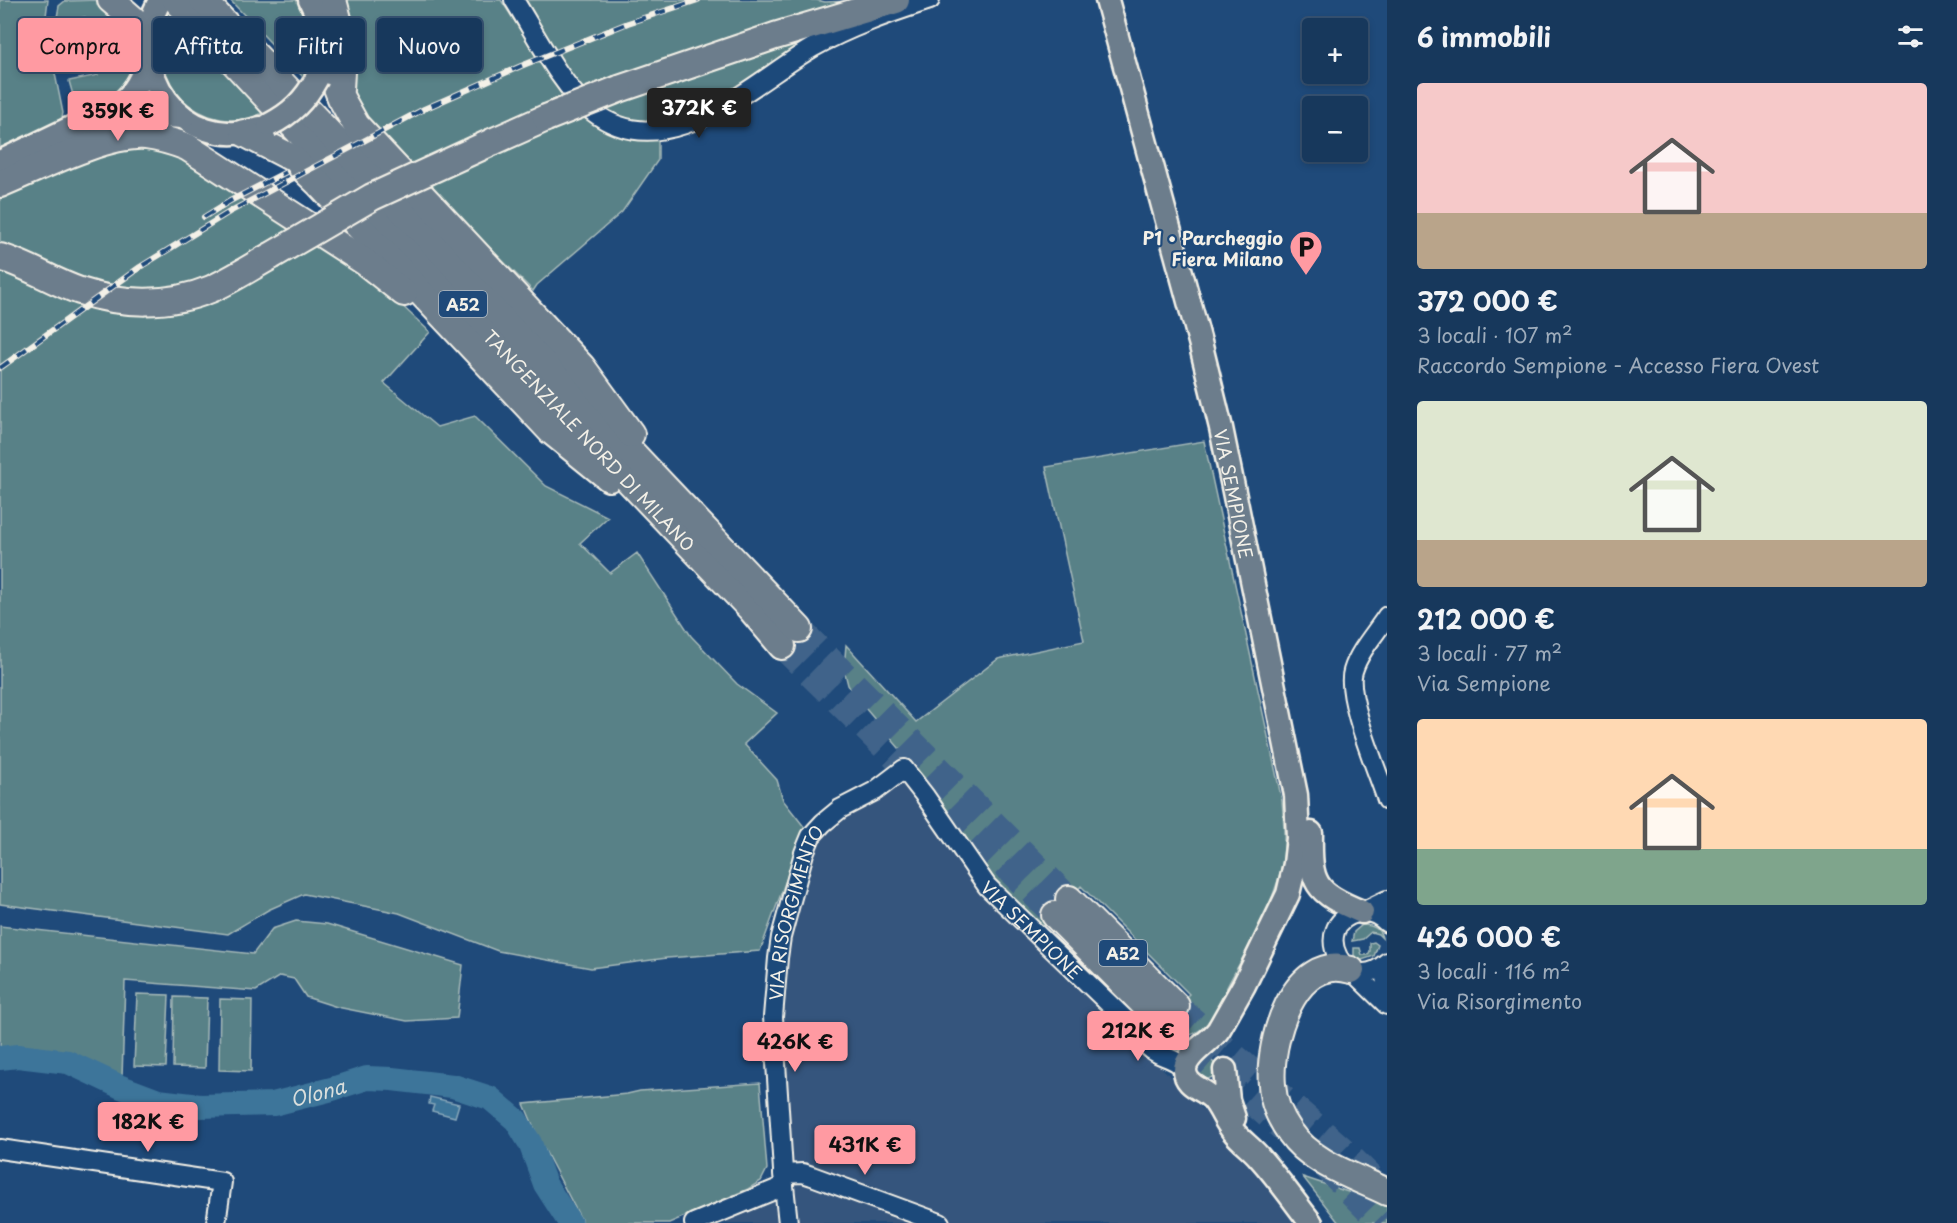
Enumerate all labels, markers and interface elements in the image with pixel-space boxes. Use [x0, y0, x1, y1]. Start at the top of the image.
text: 6 immobili [1417, 17, 1551, 56]
chip: Compra [18, 18, 141, 72]
chip: Affitta [153, 18, 264, 72]
chip: Filtri [276, 18, 365, 72]
chip: Nuovo [377, 18, 482, 72]
map controls [1302, 18, 1368, 162]
button: + [1302, 18, 1368, 84]
icon: filters [1894, 20, 1927, 53]
pin: 372K € [650, 88, 748, 139]
pin: 359K € [69, 91, 167, 142]
text: 372K € [661, 92, 737, 122]
text: 359K € [82, 95, 154, 125]
button: − [1302, 96, 1368, 162]
icon: home [1618, 122, 1726, 230]
place label: P1 • Parcheggio Fiera Milano [1143, 224, 1283, 272]
parking icon: P1 • Parcheggio Fiera Milano [1288, 229, 1324, 276]
text: 372 000 € [1417, 281, 1558, 320]
road number: A52 [439, 291, 487, 317]
text: 3 locali · 107 m² [1417, 320, 1573, 350]
street label: TANGENZIALE NORD DI MILANO [478, 323, 702, 557]
text: Raccordo Sempione - Accesso Fiera Ovest [1417, 350, 1819, 380]
street label: VIA SEMPIONE [1208, 426, 1261, 561]
icon: home [1618, 440, 1726, 548]
text: 212 000 € [1417, 599, 1555, 638]
text: 3 locali · 77 m² [1417, 638, 1562, 668]
text: Via Sempione [1417, 668, 1551, 698]
icon: home [1618, 758, 1726, 866]
street label: VIA RISORGIMENTO [761, 818, 829, 1001]
street label: VIA SEMPIONE [975, 874, 1089, 985]
text: 426 000 € [1417, 917, 1561, 956]
road number: A52 [1099, 940, 1147, 966]
text: 3 locali · 116 m² [1417, 956, 1570, 986]
text: Via Risorgimento [1417, 986, 1582, 1016]
pin: 212K € [1089, 1011, 1187, 1062]
text: 212K € [1101, 1015, 1175, 1045]
pin: 426K € [746, 1022, 844, 1073]
text: 426K € [757, 1026, 833, 1056]
water label: Olona [287, 1071, 350, 1114]
pin: 182K € [99, 1102, 197, 1153]
text: 182K € [112, 1106, 184, 1136]
pin: 431K € [816, 1125, 914, 1176]
text: 431K € [828, 1129, 902, 1159]

